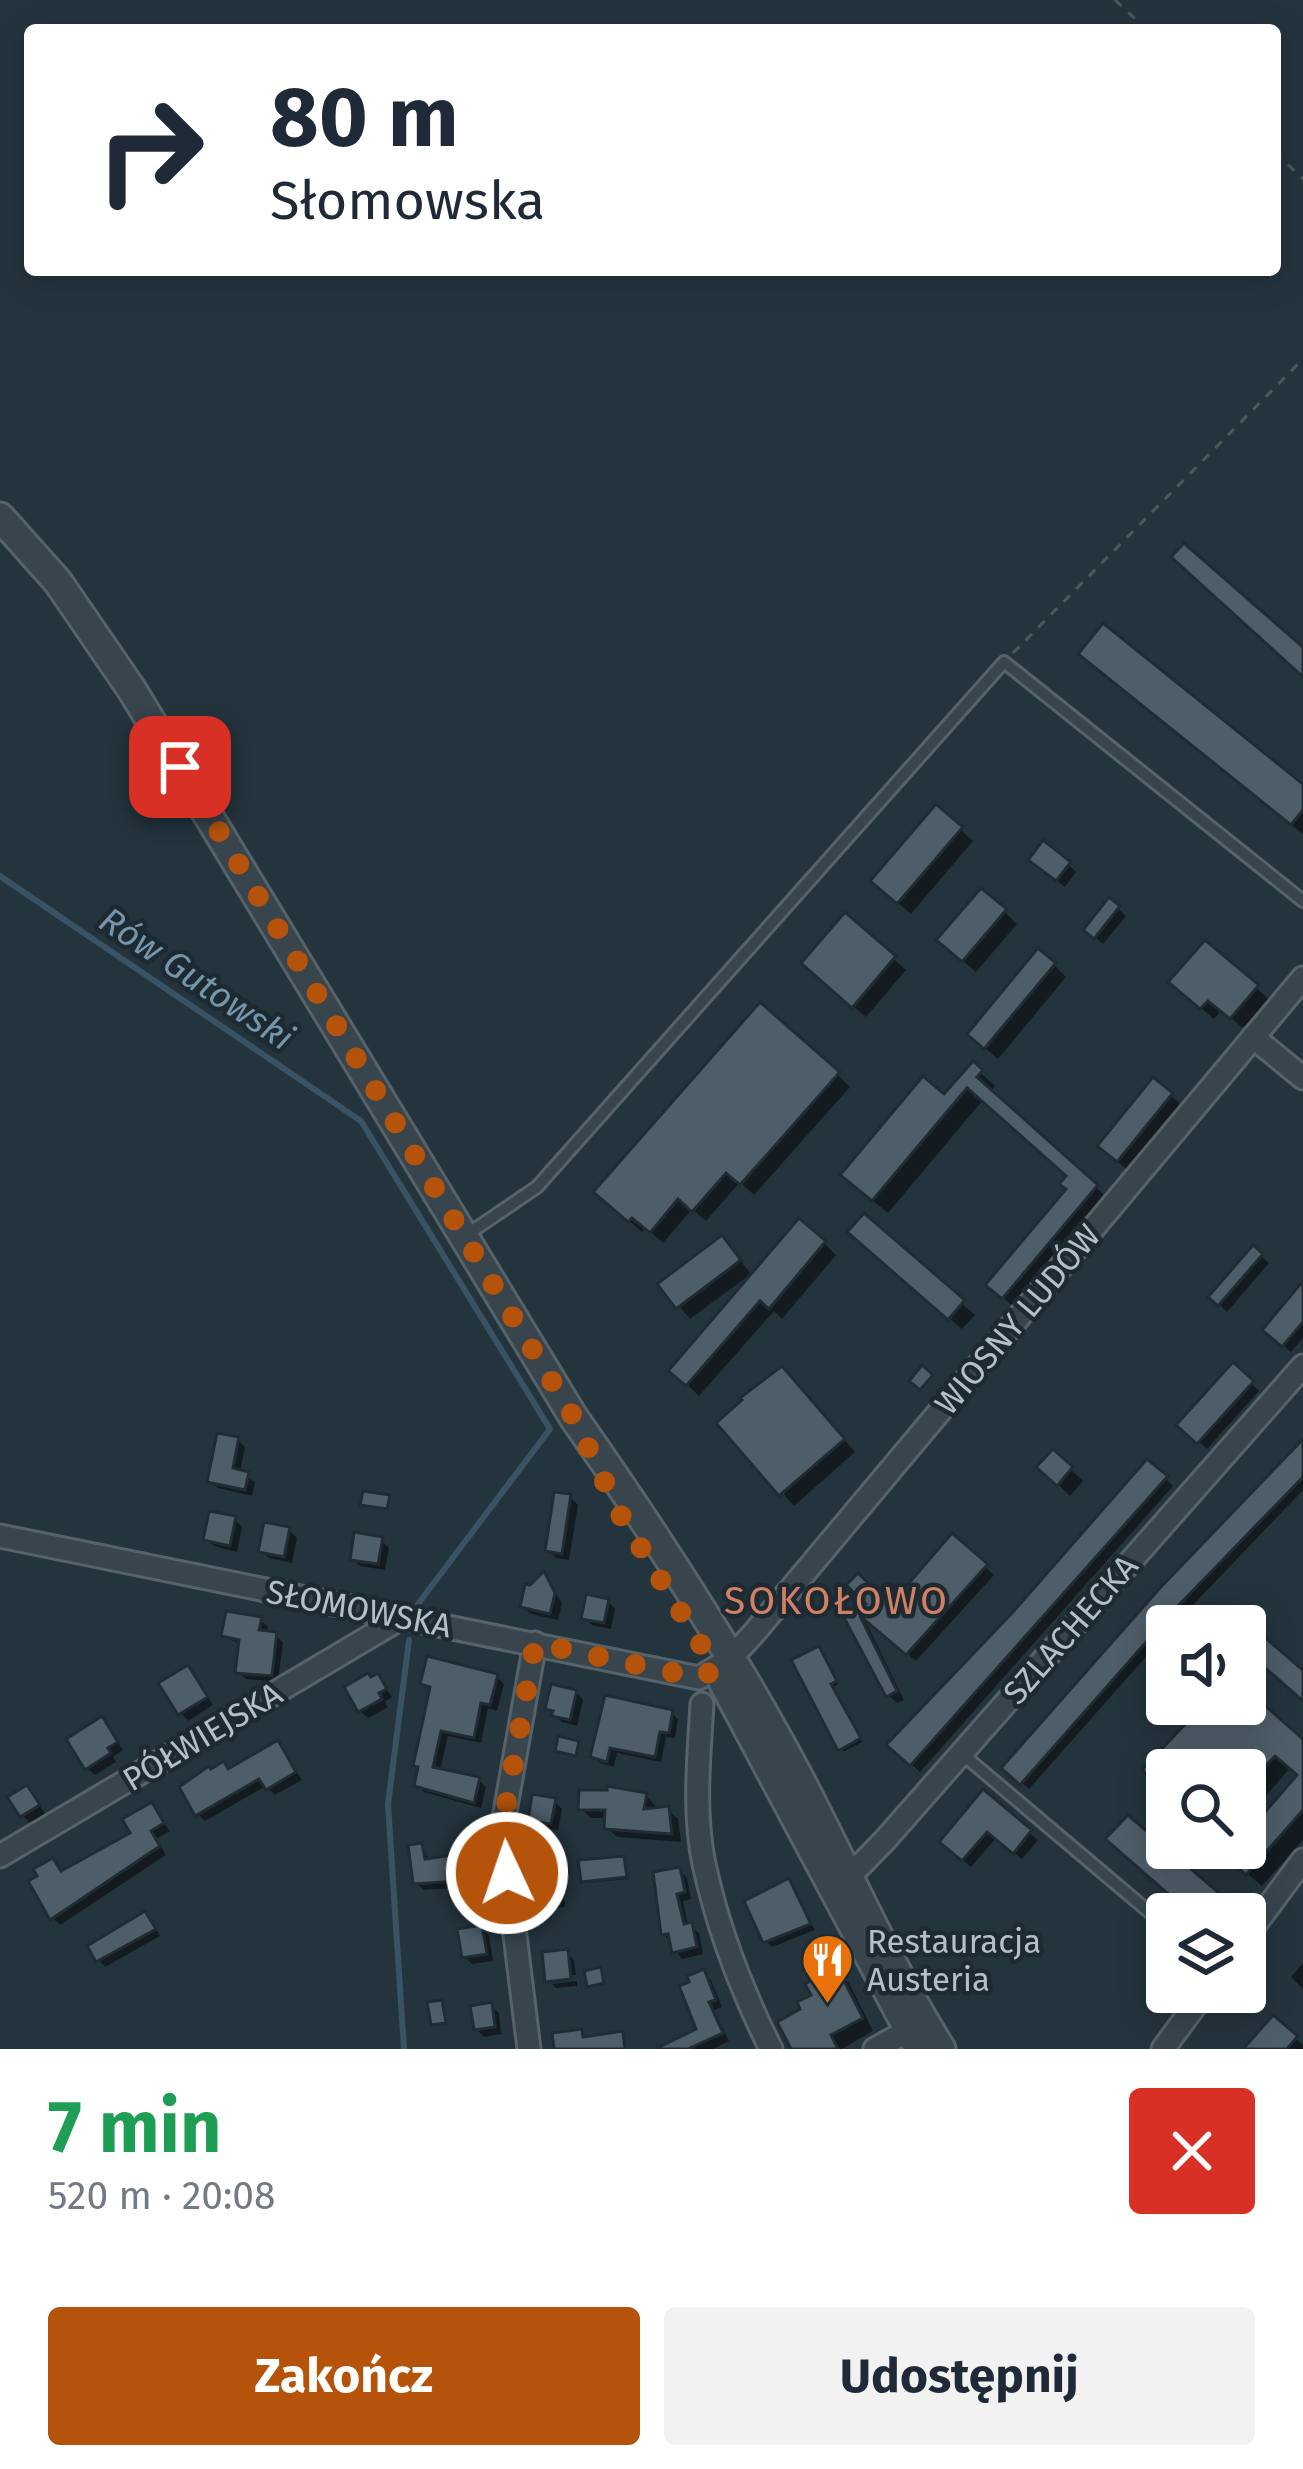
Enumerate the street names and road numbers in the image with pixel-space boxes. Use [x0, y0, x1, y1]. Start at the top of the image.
street label: WIOSNY LUDÓW [927, 1216, 1109, 1423]
street label: SZLACHECKA [995, 1547, 1147, 1712]
street label: SŁOMOWSKA [263, 1571, 455, 1647]
street label: PÓŁWIEJSKA [116, 1674, 289, 1800]

